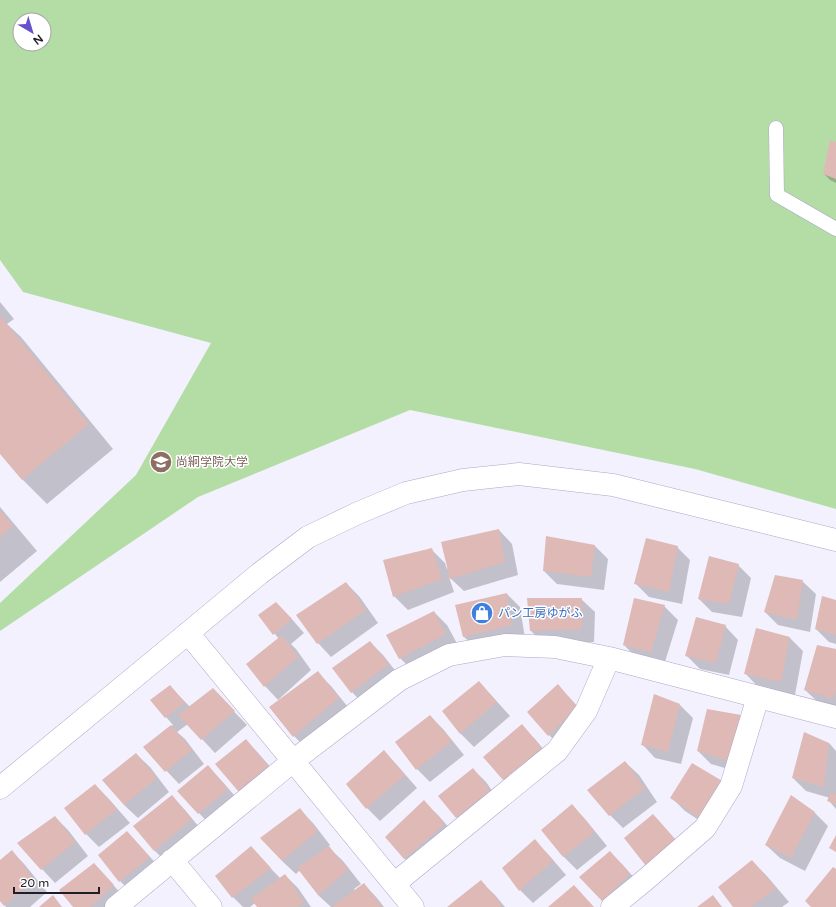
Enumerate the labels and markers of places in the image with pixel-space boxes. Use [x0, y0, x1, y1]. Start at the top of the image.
school or university icon: 尚絅学院大学 [148, 449, 174, 475]
place label: 尚絅学院大学 [176, 455, 248, 469]
shop icon: パン工房ゆがふ [469, 600, 495, 626]
place label: パン工房ゆがふ [498, 606, 583, 620]

